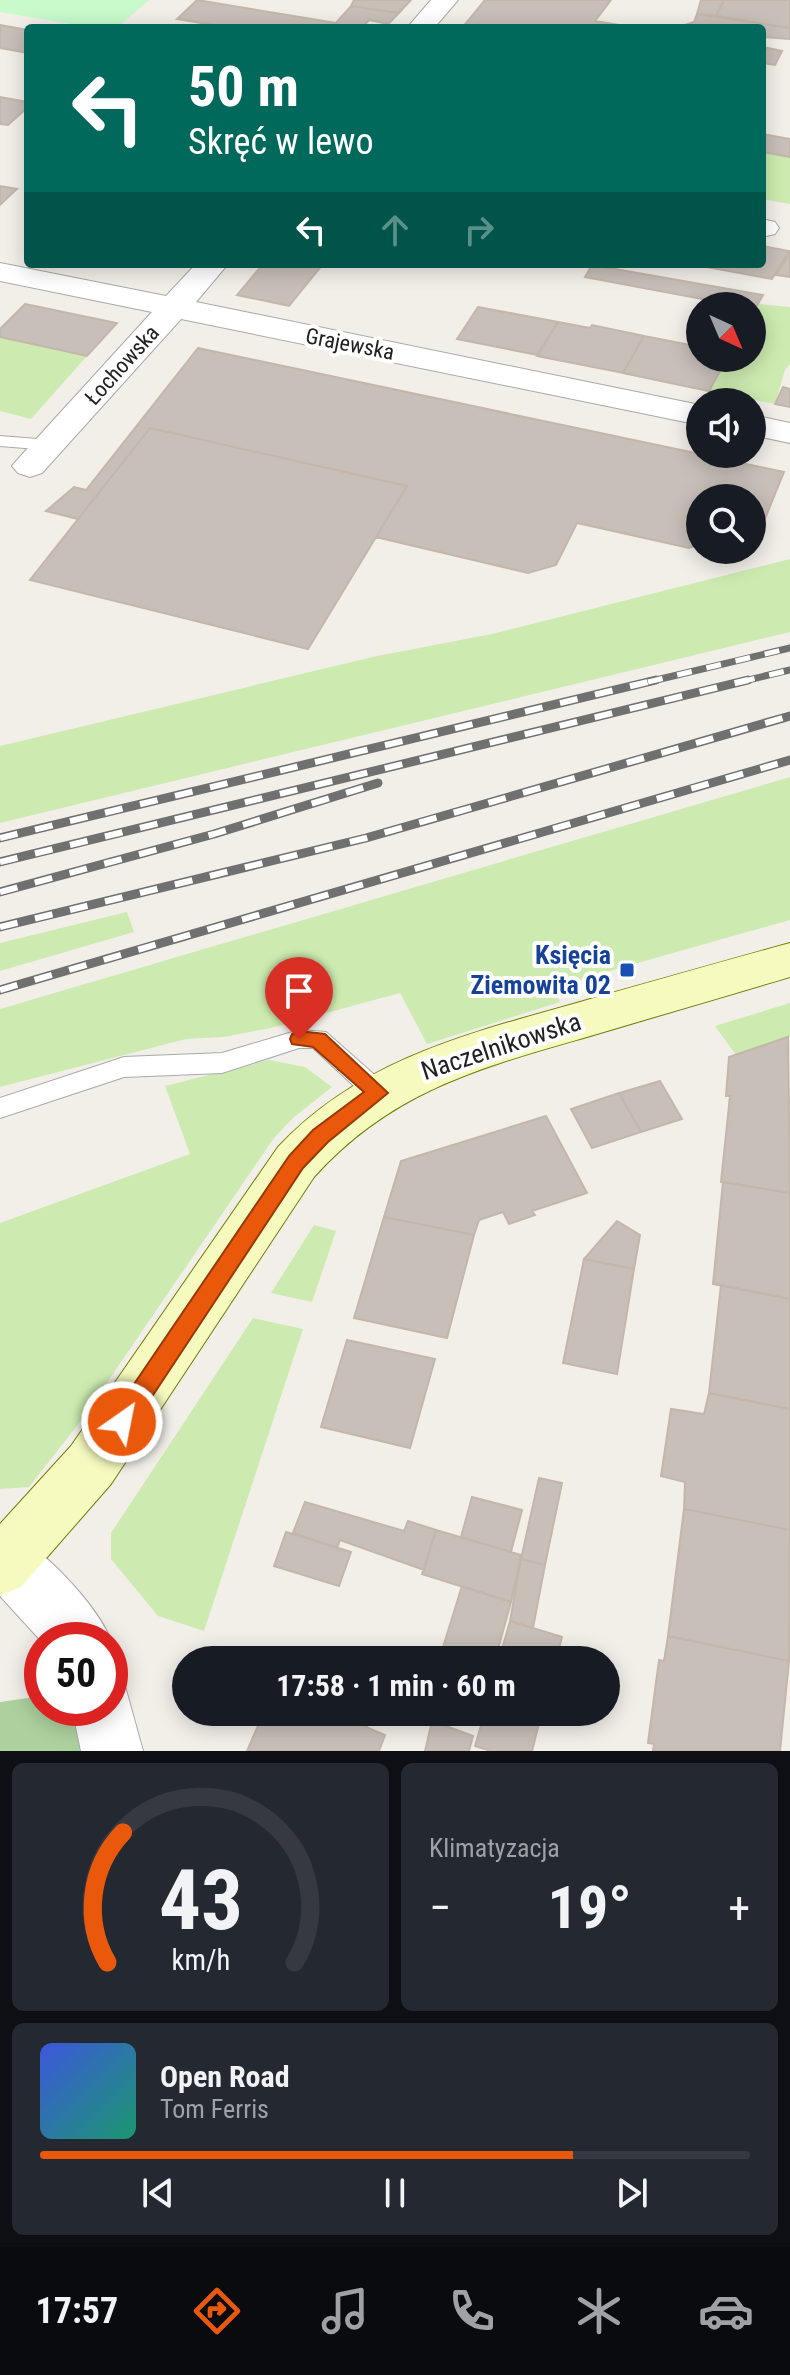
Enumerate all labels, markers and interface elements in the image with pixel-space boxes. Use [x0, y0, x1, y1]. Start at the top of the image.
text: 50 m [188, 54, 299, 120]
icon: left [56, 56, 160, 160]
text: Skręć w lewo [188, 121, 374, 163]
icon: left [289, 208, 333, 252]
icon: ahead [373, 208, 417, 252]
icon: right [457, 208, 501, 252]
north arrow [686, 292, 766, 372]
map controls [686, 292, 766, 564]
street label: Łochowska [80, 320, 164, 410]
street label: Grajewska [304, 323, 396, 365]
button: sound [686, 388, 766, 468]
button: search [686, 484, 766, 564]
place label: Księcia Ziemowita 02 [470, 940, 611, 1000]
pin [265, 957, 333, 1039]
marker: Księcia Ziemowita 02 [618, 961, 636, 979]
icon: arrive [277, 969, 321, 1013]
street label: Naczelnikowska [417, 1006, 585, 1086]
position arrow [80, 1380, 164, 1464]
speed limit sign: 50 [24, 1622, 128, 1726]
text: 17:58 · 1 min · 60 m [276, 1668, 516, 1703]
text: Klimatyzacja [429, 1833, 560, 1863]
text: 43 [158, 1852, 243, 1949]
text: 19° [548, 1872, 632, 1943]
text: − [429, 1882, 451, 1934]
text: + [728, 1882, 750, 1934]
text: km/h [171, 1943, 230, 1977]
text: Open Road [160, 2059, 290, 2094]
text: Tom Ferris [160, 2094, 269, 2124]
icon: previous [136, 2171, 180, 2215]
icon: pause [373, 2171, 417, 2215]
icon: next [610, 2171, 654, 2215]
icon: directions [189, 2283, 245, 2339]
icon: music [317, 2283, 373, 2339]
icon: phone [444, 2283, 500, 2339]
icon: climate [571, 2283, 627, 2339]
icon: car [698, 2283, 754, 2339]
text: 17:57 [36, 2290, 118, 2332]

